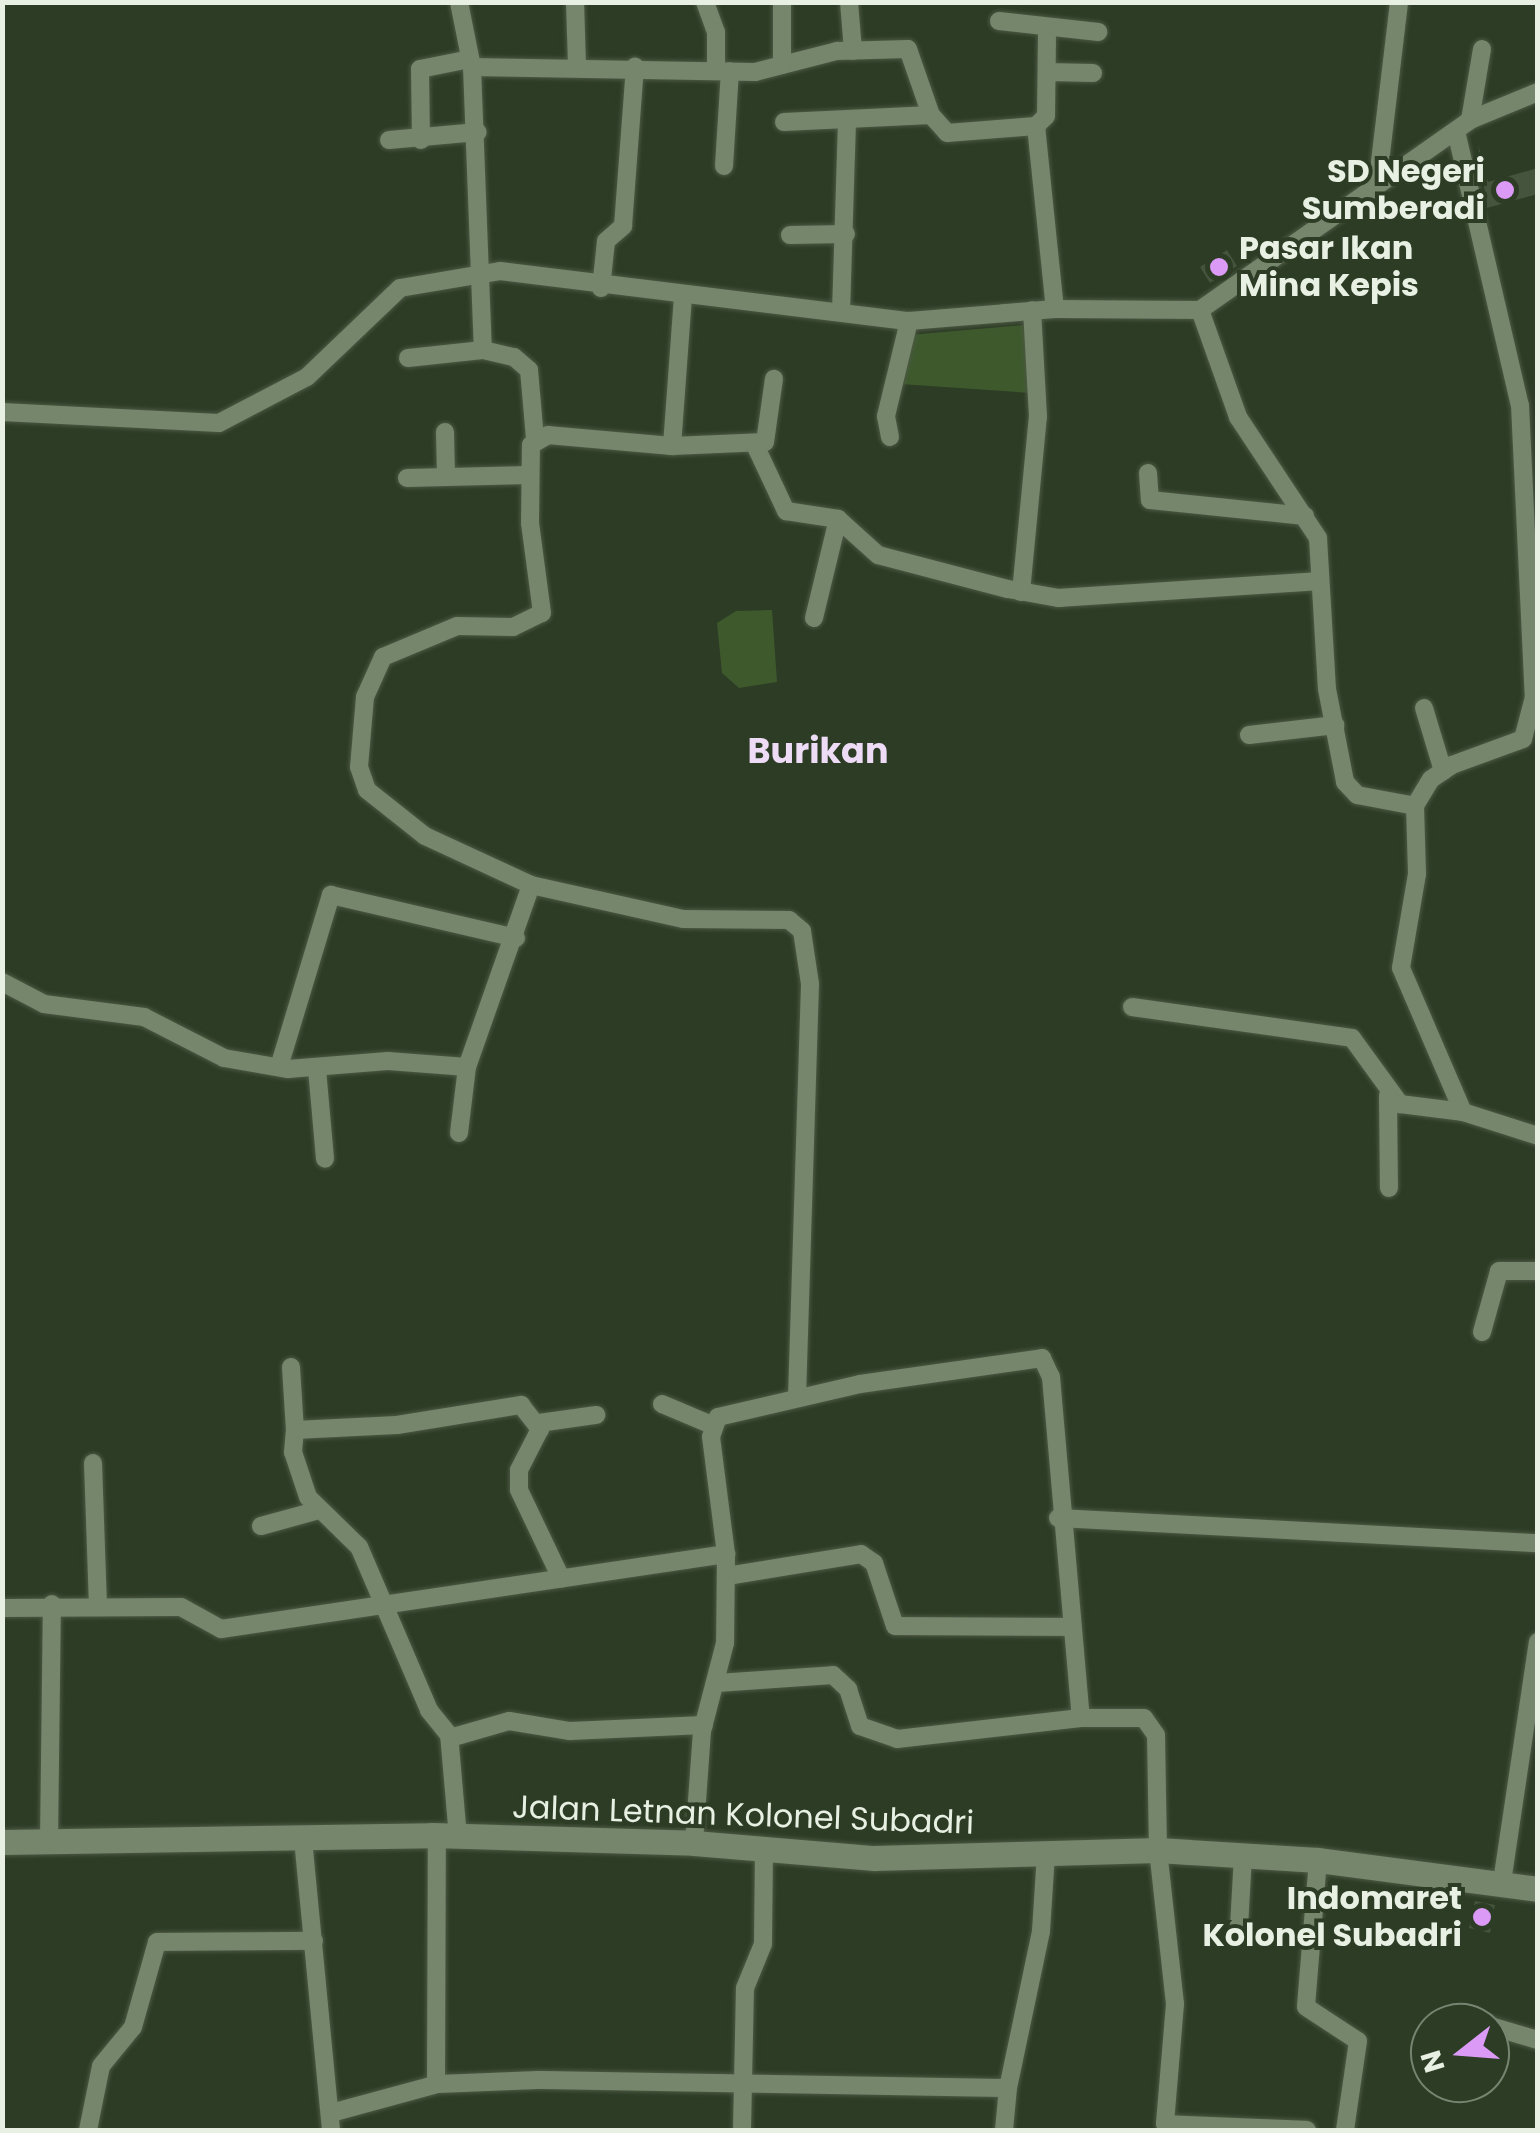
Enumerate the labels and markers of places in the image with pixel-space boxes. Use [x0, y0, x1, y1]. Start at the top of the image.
place label: SD Negeri Sumberadi [1302, 153, 1485, 228]
marker: SD Negeri Sumberadi [1494, 179, 1516, 201]
place label: Pasar Ikan Mina Kepis [1239, 230, 1419, 305]
marker: Pasar Ikan Mina Kepis [1208, 256, 1230, 278]
place label: Indomaret Kolonel Subadri [1202, 1880, 1462, 1955]
marker: Indomaret Kolonel Subadri [1471, 1906, 1493, 1928]

